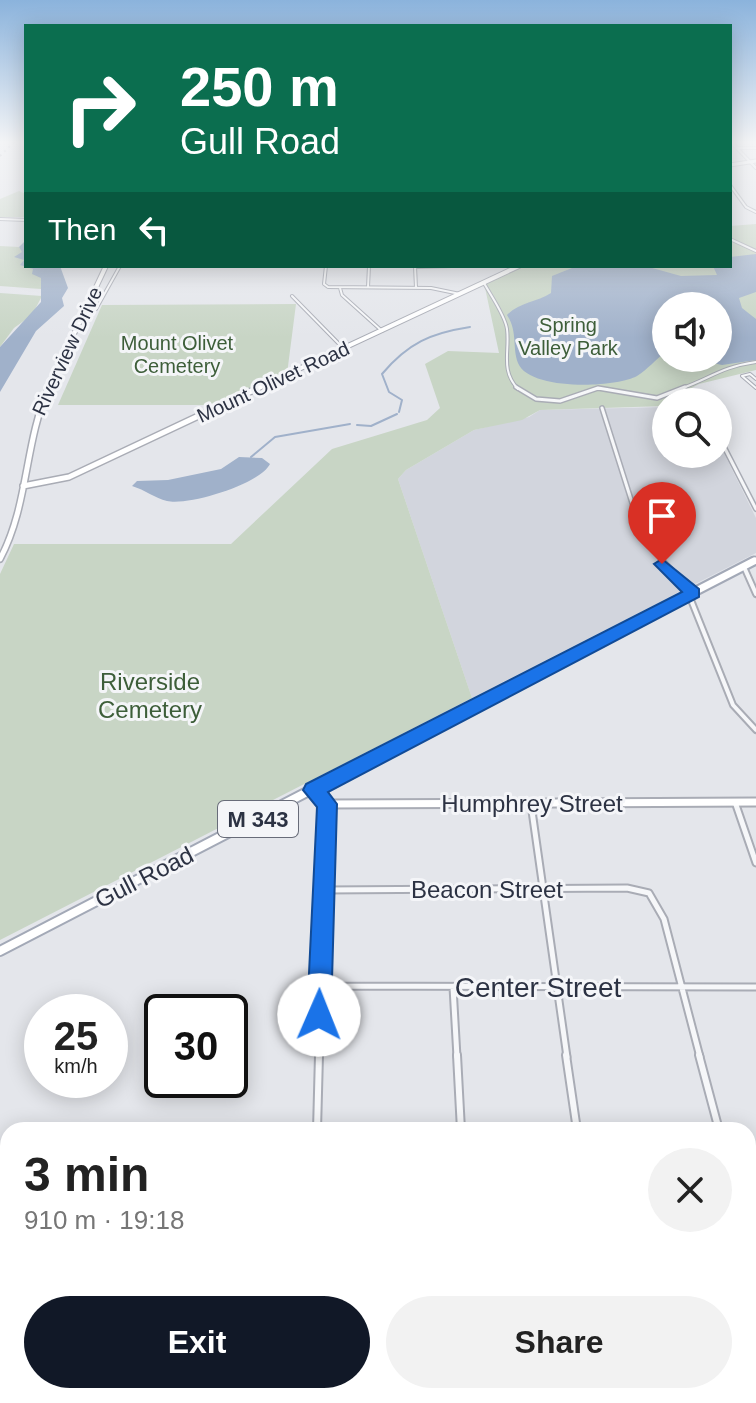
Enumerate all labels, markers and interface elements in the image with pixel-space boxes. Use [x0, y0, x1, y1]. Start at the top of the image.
text: 250 m [180, 55, 339, 118]
icon: right [48, 56, 152, 160]
text: Gull Road [180, 121, 340, 162]
icon: left [132, 208, 176, 252]
text: Then [48, 213, 116, 246]
street label: Riverview Drive [28, 283, 106, 419]
map controls [652, 292, 732, 468]
button: sound [652, 292, 732, 372]
park label: Spring Valley Park [518, 314, 619, 359]
park label: Mount Olivet Cemetery [121, 332, 234, 377]
street label: Mount Olivet Road [193, 337, 353, 427]
button: search [652, 388, 732, 468]
pin [628, 482, 696, 564]
icon: arrive [640, 494, 684, 538]
park label: Riverside Cemetery [98, 668, 202, 723]
street label: Humphrey Street [441, 790, 623, 817]
road number: M 343 [218, 801, 298, 837]
street label: Gull Road [90, 841, 198, 913]
street label: Beacon Street [411, 876, 563, 903]
street label: Center Street [455, 972, 621, 1003]
position arrow [277, 973, 361, 1057]
speed limit sign: 30 [144, 994, 248, 1098]
text: 25 [54, 1014, 98, 1058]
text: km/h [54, 1055, 98, 1077]
text: 3 min [24, 1148, 149, 1201]
button: close [648, 1148, 732, 1232]
text: 910 m · 19:18 [24, 1205, 184, 1235]
button: Exit [24, 1296, 370, 1388]
button: Share [386, 1296, 732, 1388]

